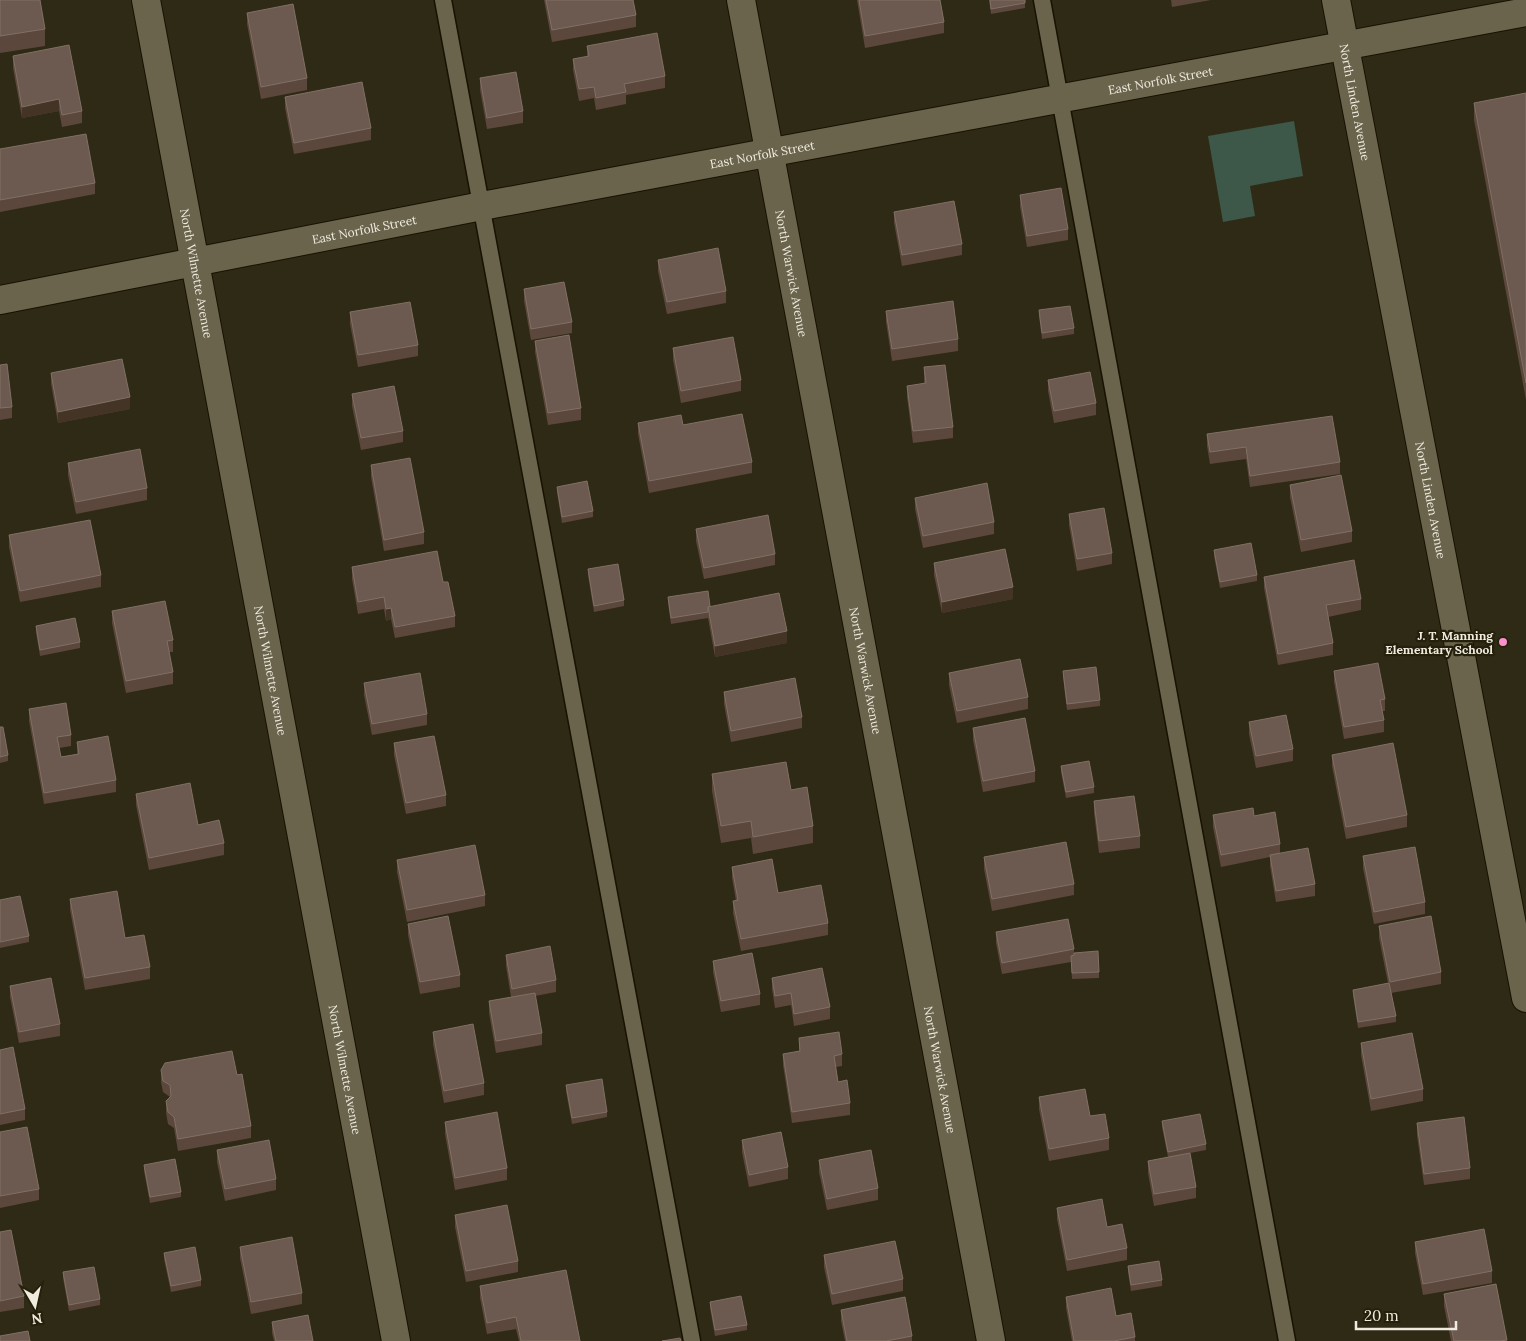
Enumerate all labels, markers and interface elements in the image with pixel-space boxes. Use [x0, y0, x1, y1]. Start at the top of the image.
street label: North Linden Avenue [1337, 42, 1374, 162]
street label: East Norfolk Street [1107, 63, 1214, 97]
street label: East Norfolk Street [709, 137, 816, 171]
street label: North Wilmette Avenue [177, 207, 216, 340]
street label: North Warwick Avenue [773, 208, 811, 339]
street label: East Norfolk Street [311, 211, 418, 247]
street label: North Linden Avenue [1413, 440, 1450, 560]
street label: North Wilmette Avenue [252, 604, 291, 737]
street label: North Warwick Avenue [847, 606, 885, 736]
place label: J. T. Manning Elementary School [1385, 628, 1494, 657]
marker: J. T. Manning Elementary School [1497, 636, 1509, 648]
street label: North Wilmette Avenue [326, 1003, 365, 1136]
street label: North Warwick Avenue [921, 1005, 960, 1135]
north arrow [10, 1281, 60, 1331]
scale bar [1356, 1298, 1456, 1330]
text: 20 m [1364, 1306, 1399, 1325]
text: N [30, 1309, 44, 1329]

